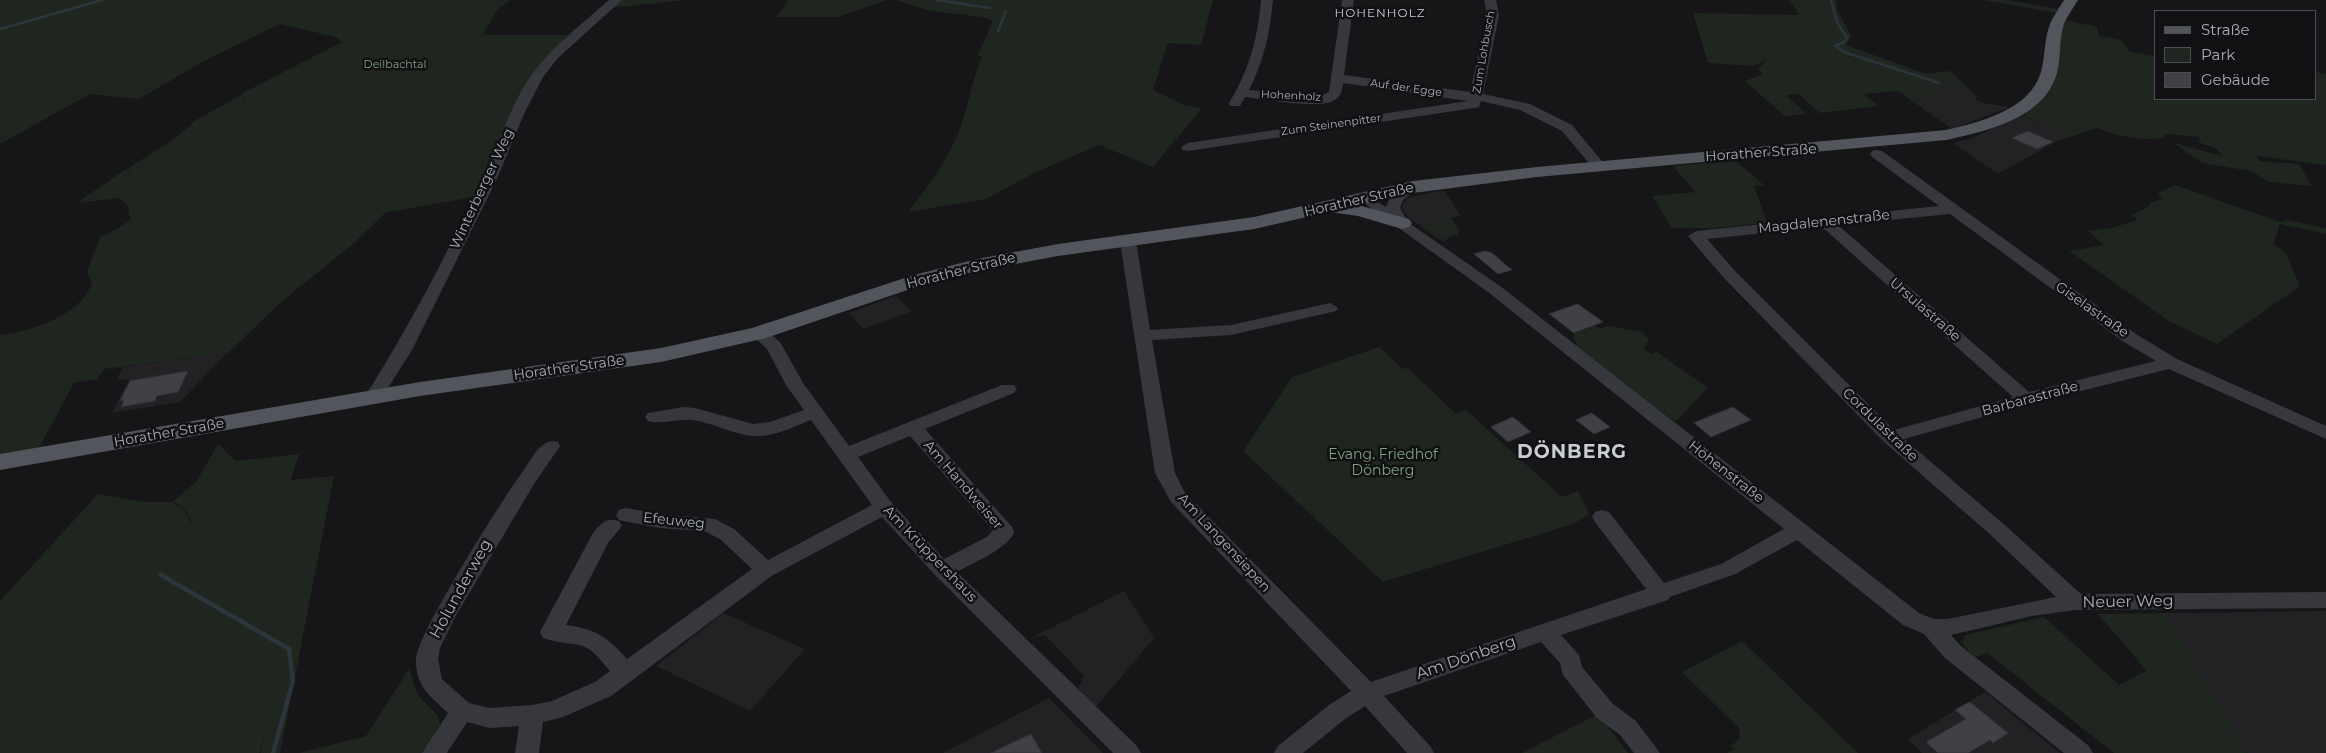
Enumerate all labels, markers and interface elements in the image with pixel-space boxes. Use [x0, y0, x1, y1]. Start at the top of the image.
district label: HOHENHOLZ [1333, 6, 1427, 20]
street label: Zum Lohbusch [1470, 10, 1498, 94]
legend [2154, 10, 2316, 100]
text: Straße [2201, 20, 2250, 39]
text: Park [2201, 45, 2235, 64]
park label: Deilbachtal [364, 58, 426, 72]
text: Gebäude [2201, 70, 2270, 89]
street label: Auf der Egge [1369, 76, 1443, 100]
street label: Hohenholz [1261, 88, 1321, 104]
street label: Zum Steinenpitter [1280, 111, 1382, 139]
street label: Winterberger Weg [447, 126, 517, 252]
street label: Horather Straße [1705, 141, 1817, 165]
street label: Horather Straße [1303, 179, 1415, 221]
street label: Magdalenenstraße [1757, 207, 1891, 237]
street label: Horather Straße [905, 249, 1017, 293]
street label: Ursulastraße [1886, 275, 1964, 345]
street label: Giselastraße [2052, 279, 2132, 341]
street label: Horather Straße [512, 352, 626, 384]
street label: Barbarastraße [1980, 378, 2080, 420]
street label: Cordulastraße [1839, 385, 1921, 465]
street label: Horather Straße [113, 415, 225, 451]
street label: Am Handweiser [920, 437, 1006, 533]
street label: Höhenstraße [1685, 437, 1767, 507]
district label: DÖNBERG [1516, 441, 1628, 463]
park label: Evang. Friedhof Dönberg [1328, 447, 1438, 480]
street label: Am Langensiepen [1174, 490, 1274, 596]
street label: Am Krüppershaus [880, 502, 980, 606]
street label: Efeuweg [642, 509, 706, 533]
street label: Holunderweg [426, 536, 496, 642]
street label: Neuer Weg [2082, 592, 2174, 612]
street label: Am Dönberg [1414, 632, 1518, 684]

